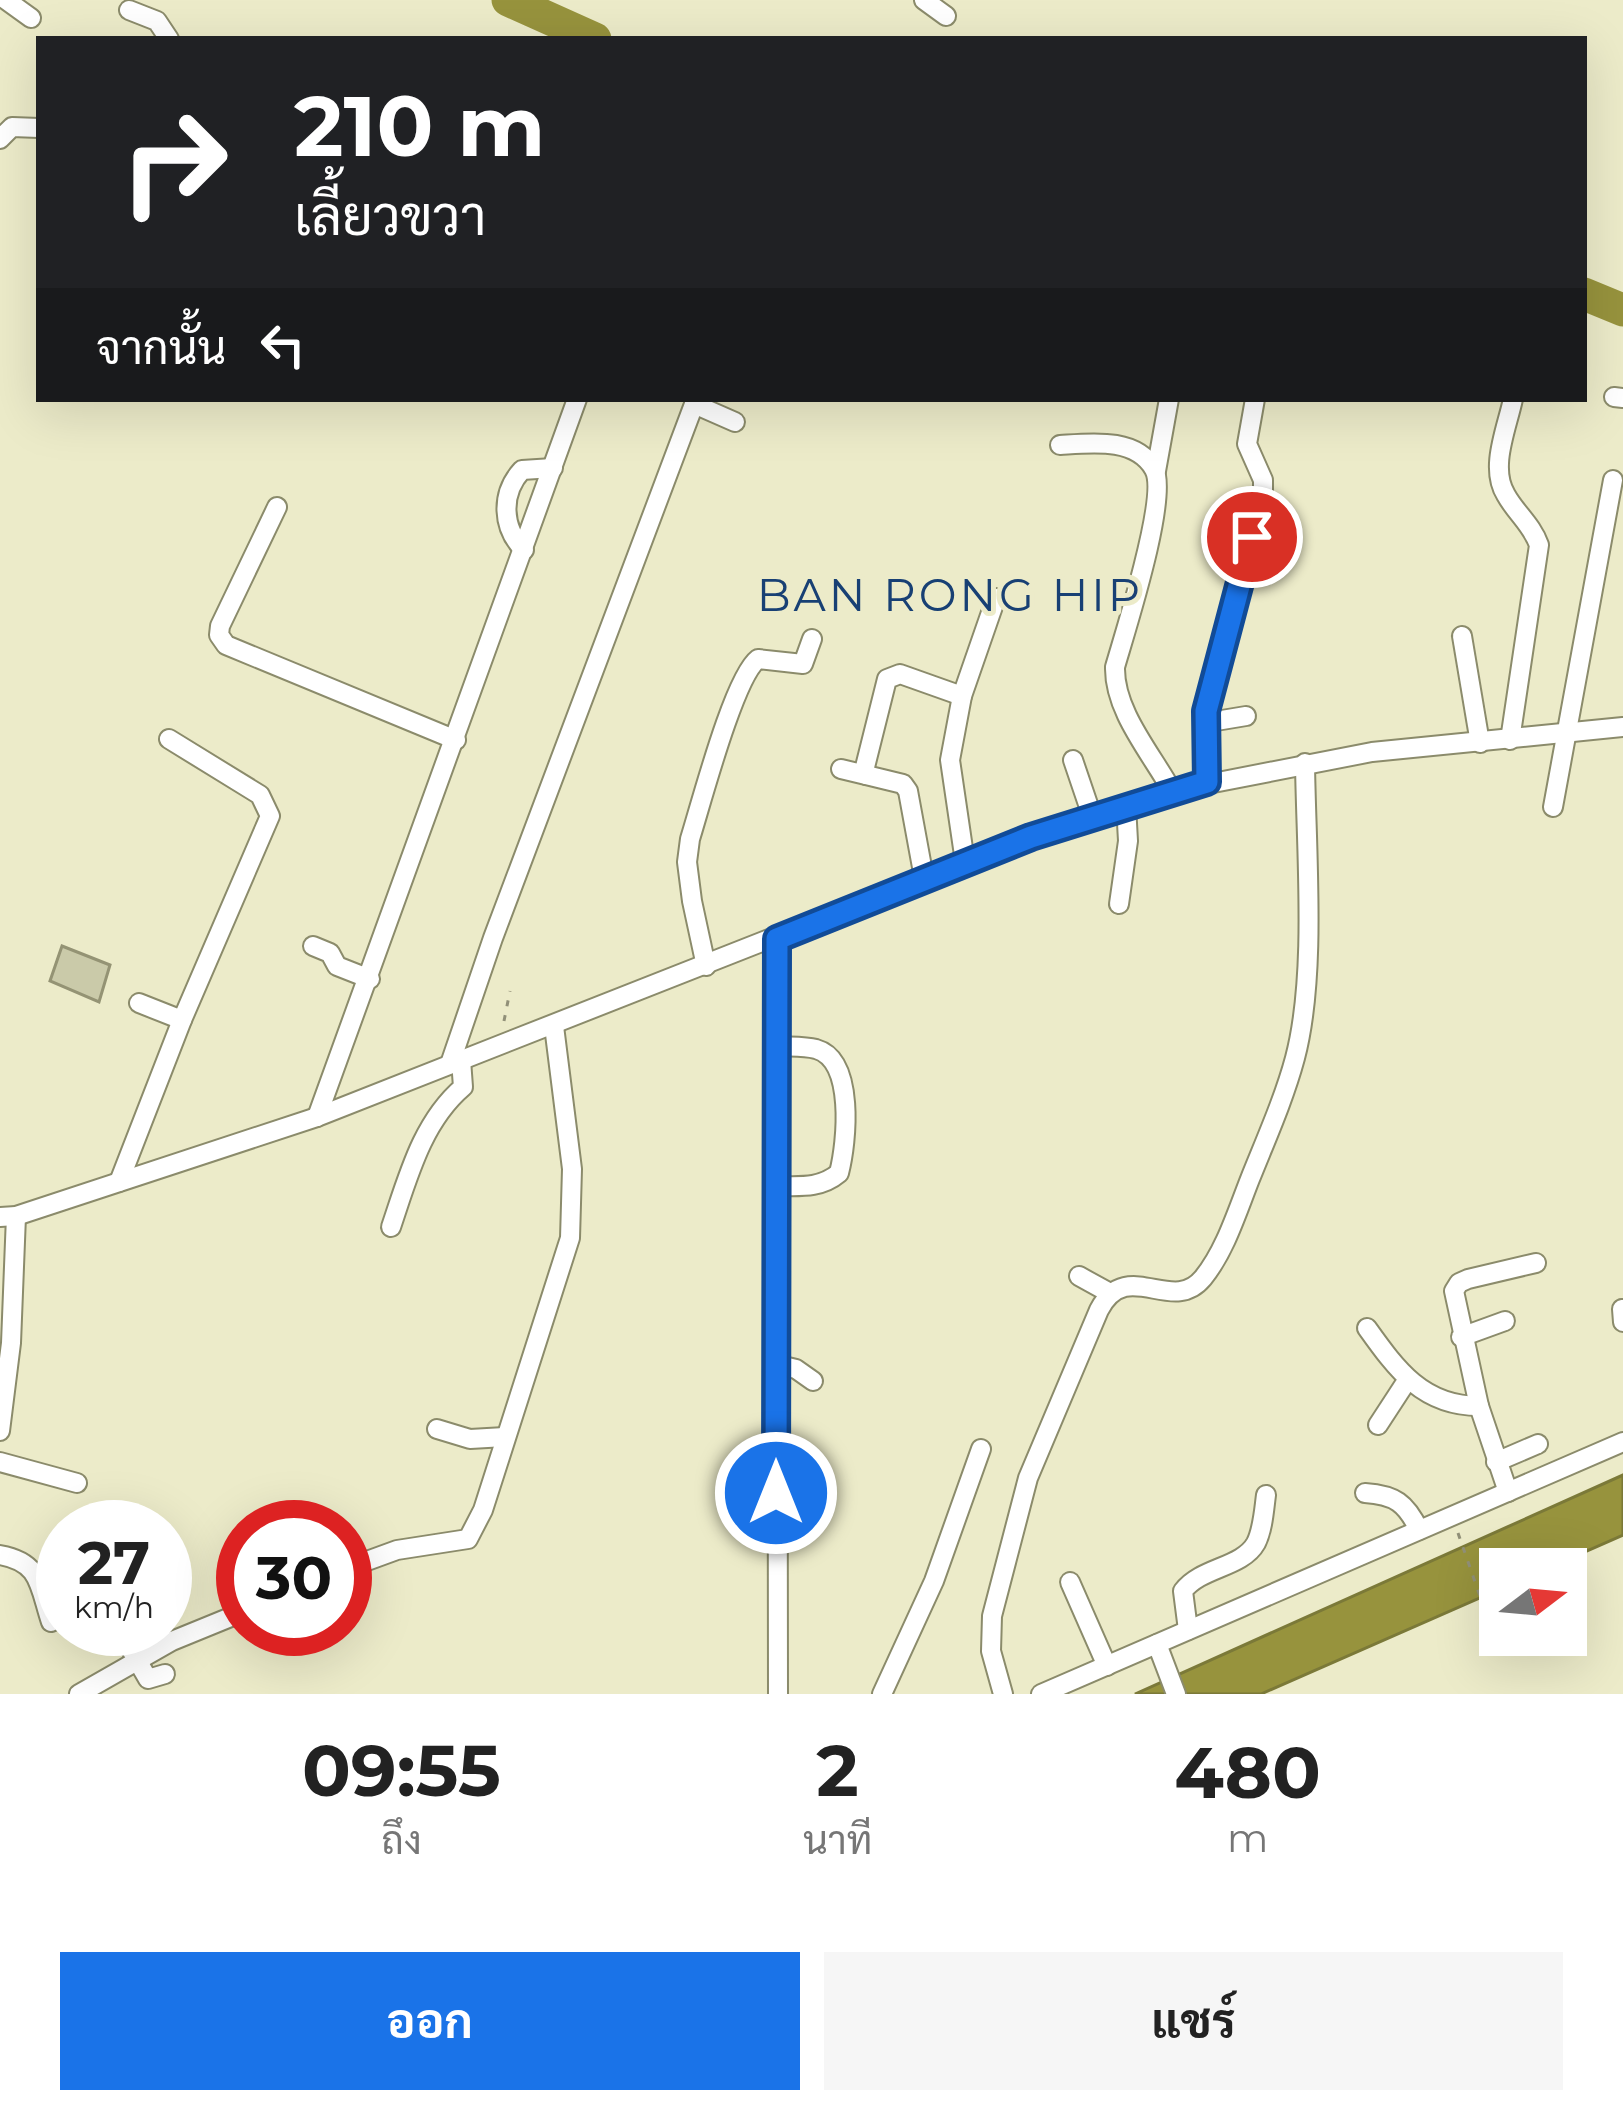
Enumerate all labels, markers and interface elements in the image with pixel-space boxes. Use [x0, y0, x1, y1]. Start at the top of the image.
text: 210 m [294, 75, 545, 177]
icon: right [96, 84, 252, 240]
text: เลี้ยวขวา [294, 183, 487, 249]
icon: left [250, 312, 316, 378]
text: จากนั้น [96, 320, 226, 375]
pin [1201, 486, 1303, 588]
icon: arrive [1219, 504, 1285, 570]
district label: BAN RONG HIP [757, 567, 1143, 622]
position arrow [713, 1430, 839, 1556]
speed limit sign: 30 [216, 1500, 372, 1656]
text: 27 [78, 1526, 150, 1599]
north arrow [1479, 1548, 1587, 1656]
map controls [1479, 1548, 1587, 1656]
text: km/h [74, 1589, 154, 1626]
text: 09:55 [302, 1726, 501, 1814]
text: 2 [816, 1726, 859, 1814]
text: 480 [1174, 1728, 1321, 1816]
text: m [1227, 1814, 1268, 1862]
text: ถึง [381, 1816, 422, 1864]
text: นาที [803, 1816, 872, 1864]
button: ออก [60, 1952, 800, 2090]
button: แชร์ [824, 1952, 1563, 2090]

